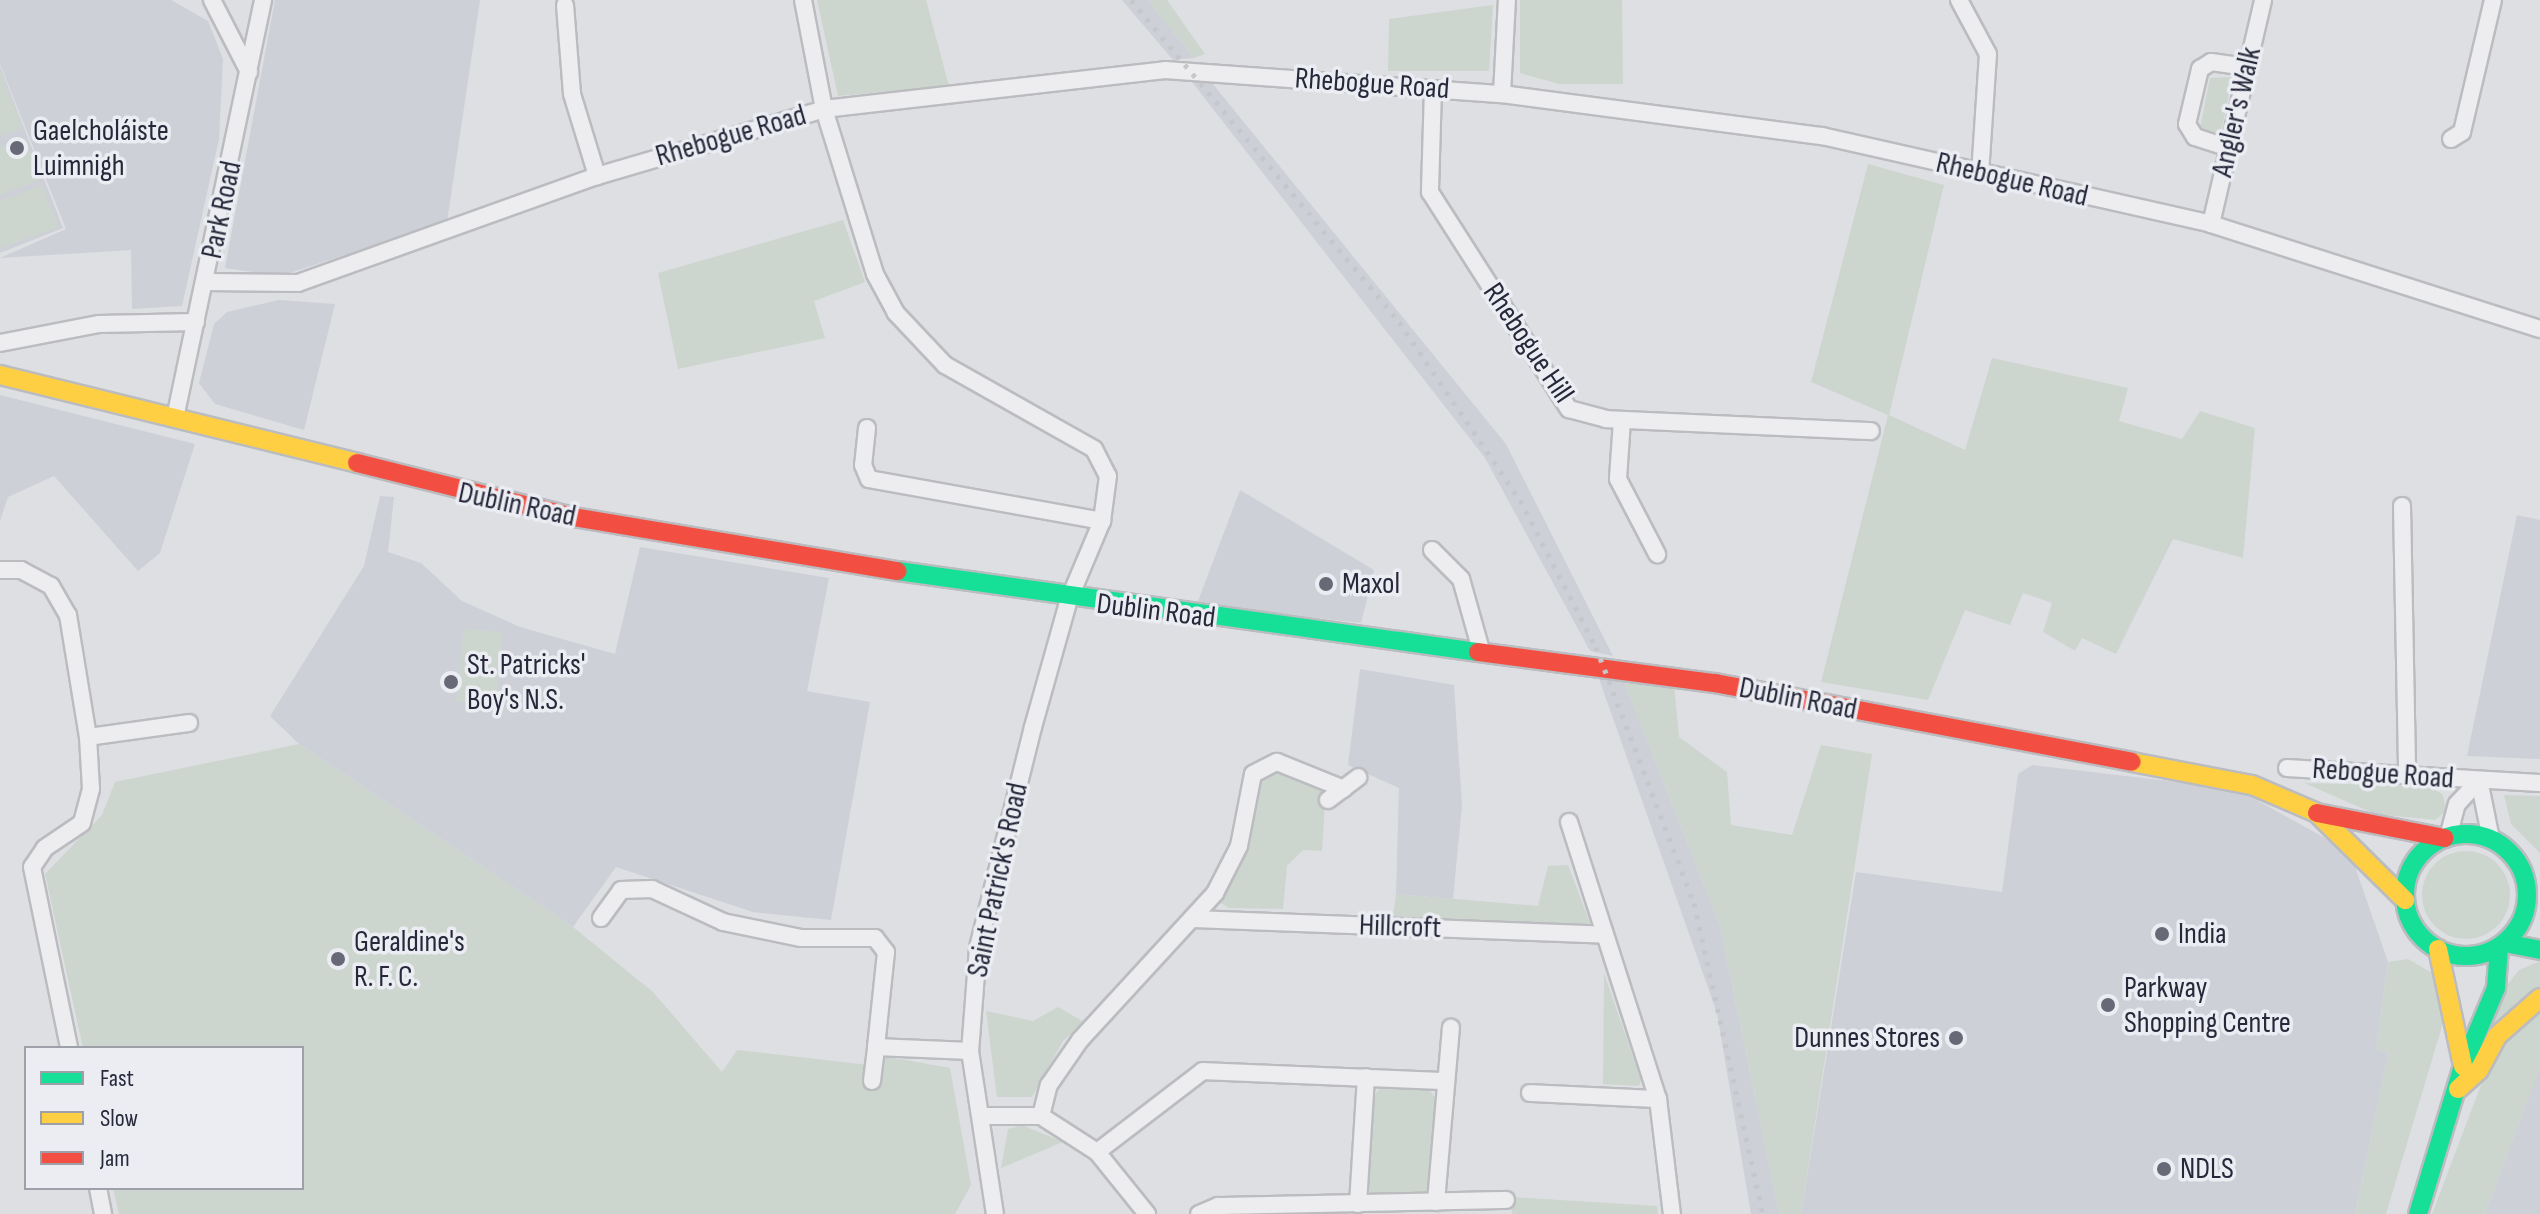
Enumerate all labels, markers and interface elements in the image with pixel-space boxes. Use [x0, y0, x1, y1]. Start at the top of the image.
street label: Angler's Walk [2205, 44, 2269, 180]
street label: Rhebogue Road [1294, 61, 1450, 107]
street label: Rhebogue Road [652, 97, 810, 175]
place label: Gaelcholáiste Luimnigh [33, 113, 169, 184]
marker: Gaelcholáiste Luimnigh [8, 139, 26, 157]
street label: Rhebogue Road [1933, 145, 2091, 215]
street label: Park Road [194, 158, 250, 262]
street label: Rhebogue Hill [1475, 276, 1581, 410]
street label: Dublin Road [455, 475, 579, 535]
place label: Maxol [1342, 566, 1400, 602]
marker: Maxol [1317, 575, 1335, 593]
street label: Dublin Road [1095, 586, 1217, 636]
place label: St. Patricks' Boy's N.S. [467, 647, 585, 718]
street label: Dublin Road [1736, 670, 1860, 728]
marker: St. Patricks' Boy's N.S. [442, 673, 460, 691]
street label: Rebogue Road [2311, 751, 2455, 797]
street label: Saint Patrick's Road [960, 780, 1036, 980]
street label: Hillcroft [1358, 908, 1442, 946]
place label: India [2178, 916, 2227, 952]
place label: Geraldine's R. F. C. [354, 924, 465, 994]
marker: India [2153, 925, 2171, 943]
marker: Geraldine's R. F. C. [329, 950, 347, 968]
place label: Parkway Shopping Centre [2124, 970, 2291, 1040]
marker: Parkway Shopping Centre [2099, 996, 2117, 1014]
place label: Dunnes Stores [1794, 1020, 1940, 1056]
marker: Dunnes Stores [1947, 1029, 1965, 1047]
legend [24, 1046, 304, 1190]
text: Fast [100, 1064, 134, 1093]
text: Slow [100, 1104, 138, 1133]
text: Jam [100, 1144, 130, 1173]
place label: NDLS [2180, 1151, 2234, 1187]
marker: NDLS [2155, 1160, 2173, 1178]

